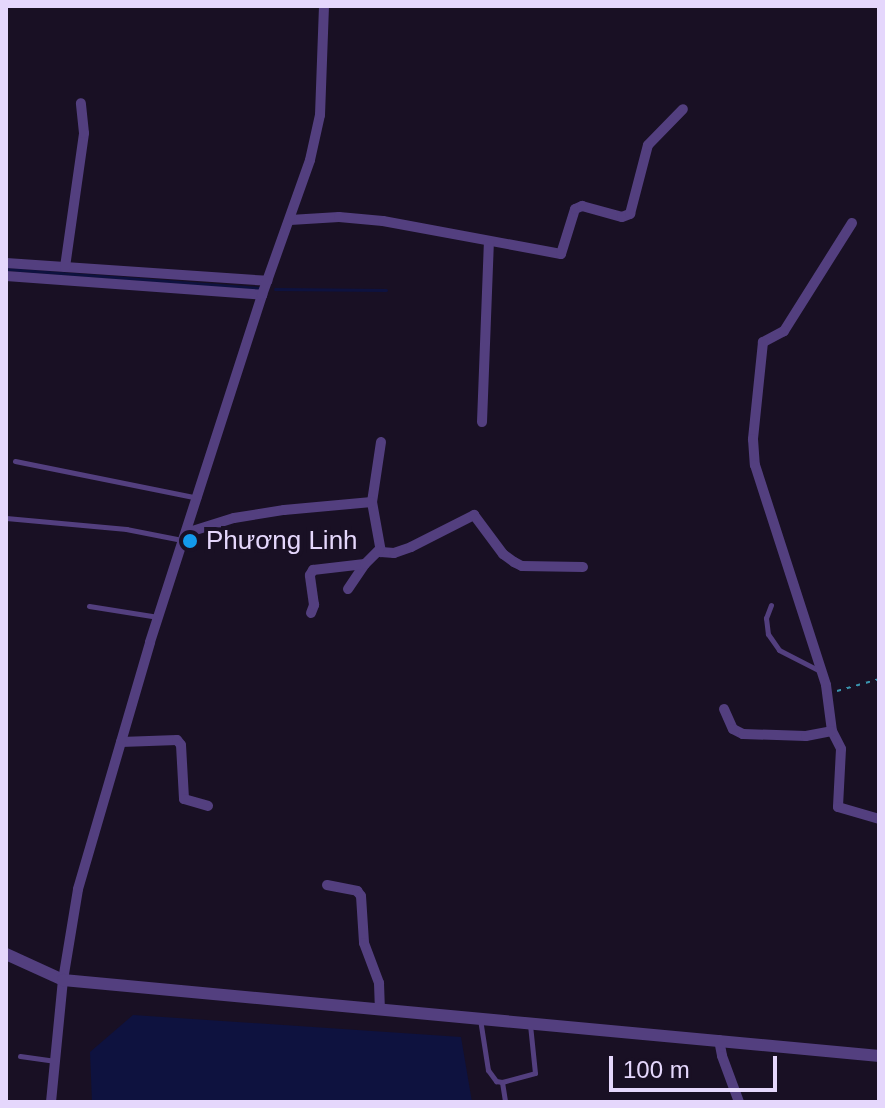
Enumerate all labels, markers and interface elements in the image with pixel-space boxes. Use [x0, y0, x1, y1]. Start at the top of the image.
place label: Phương Linh [206, 525, 358, 557]
marker: Phương Linh [181, 532, 199, 550]
scale bar [613, 1040, 781, 1090]
text: 100 m [623, 1056, 690, 1083]

